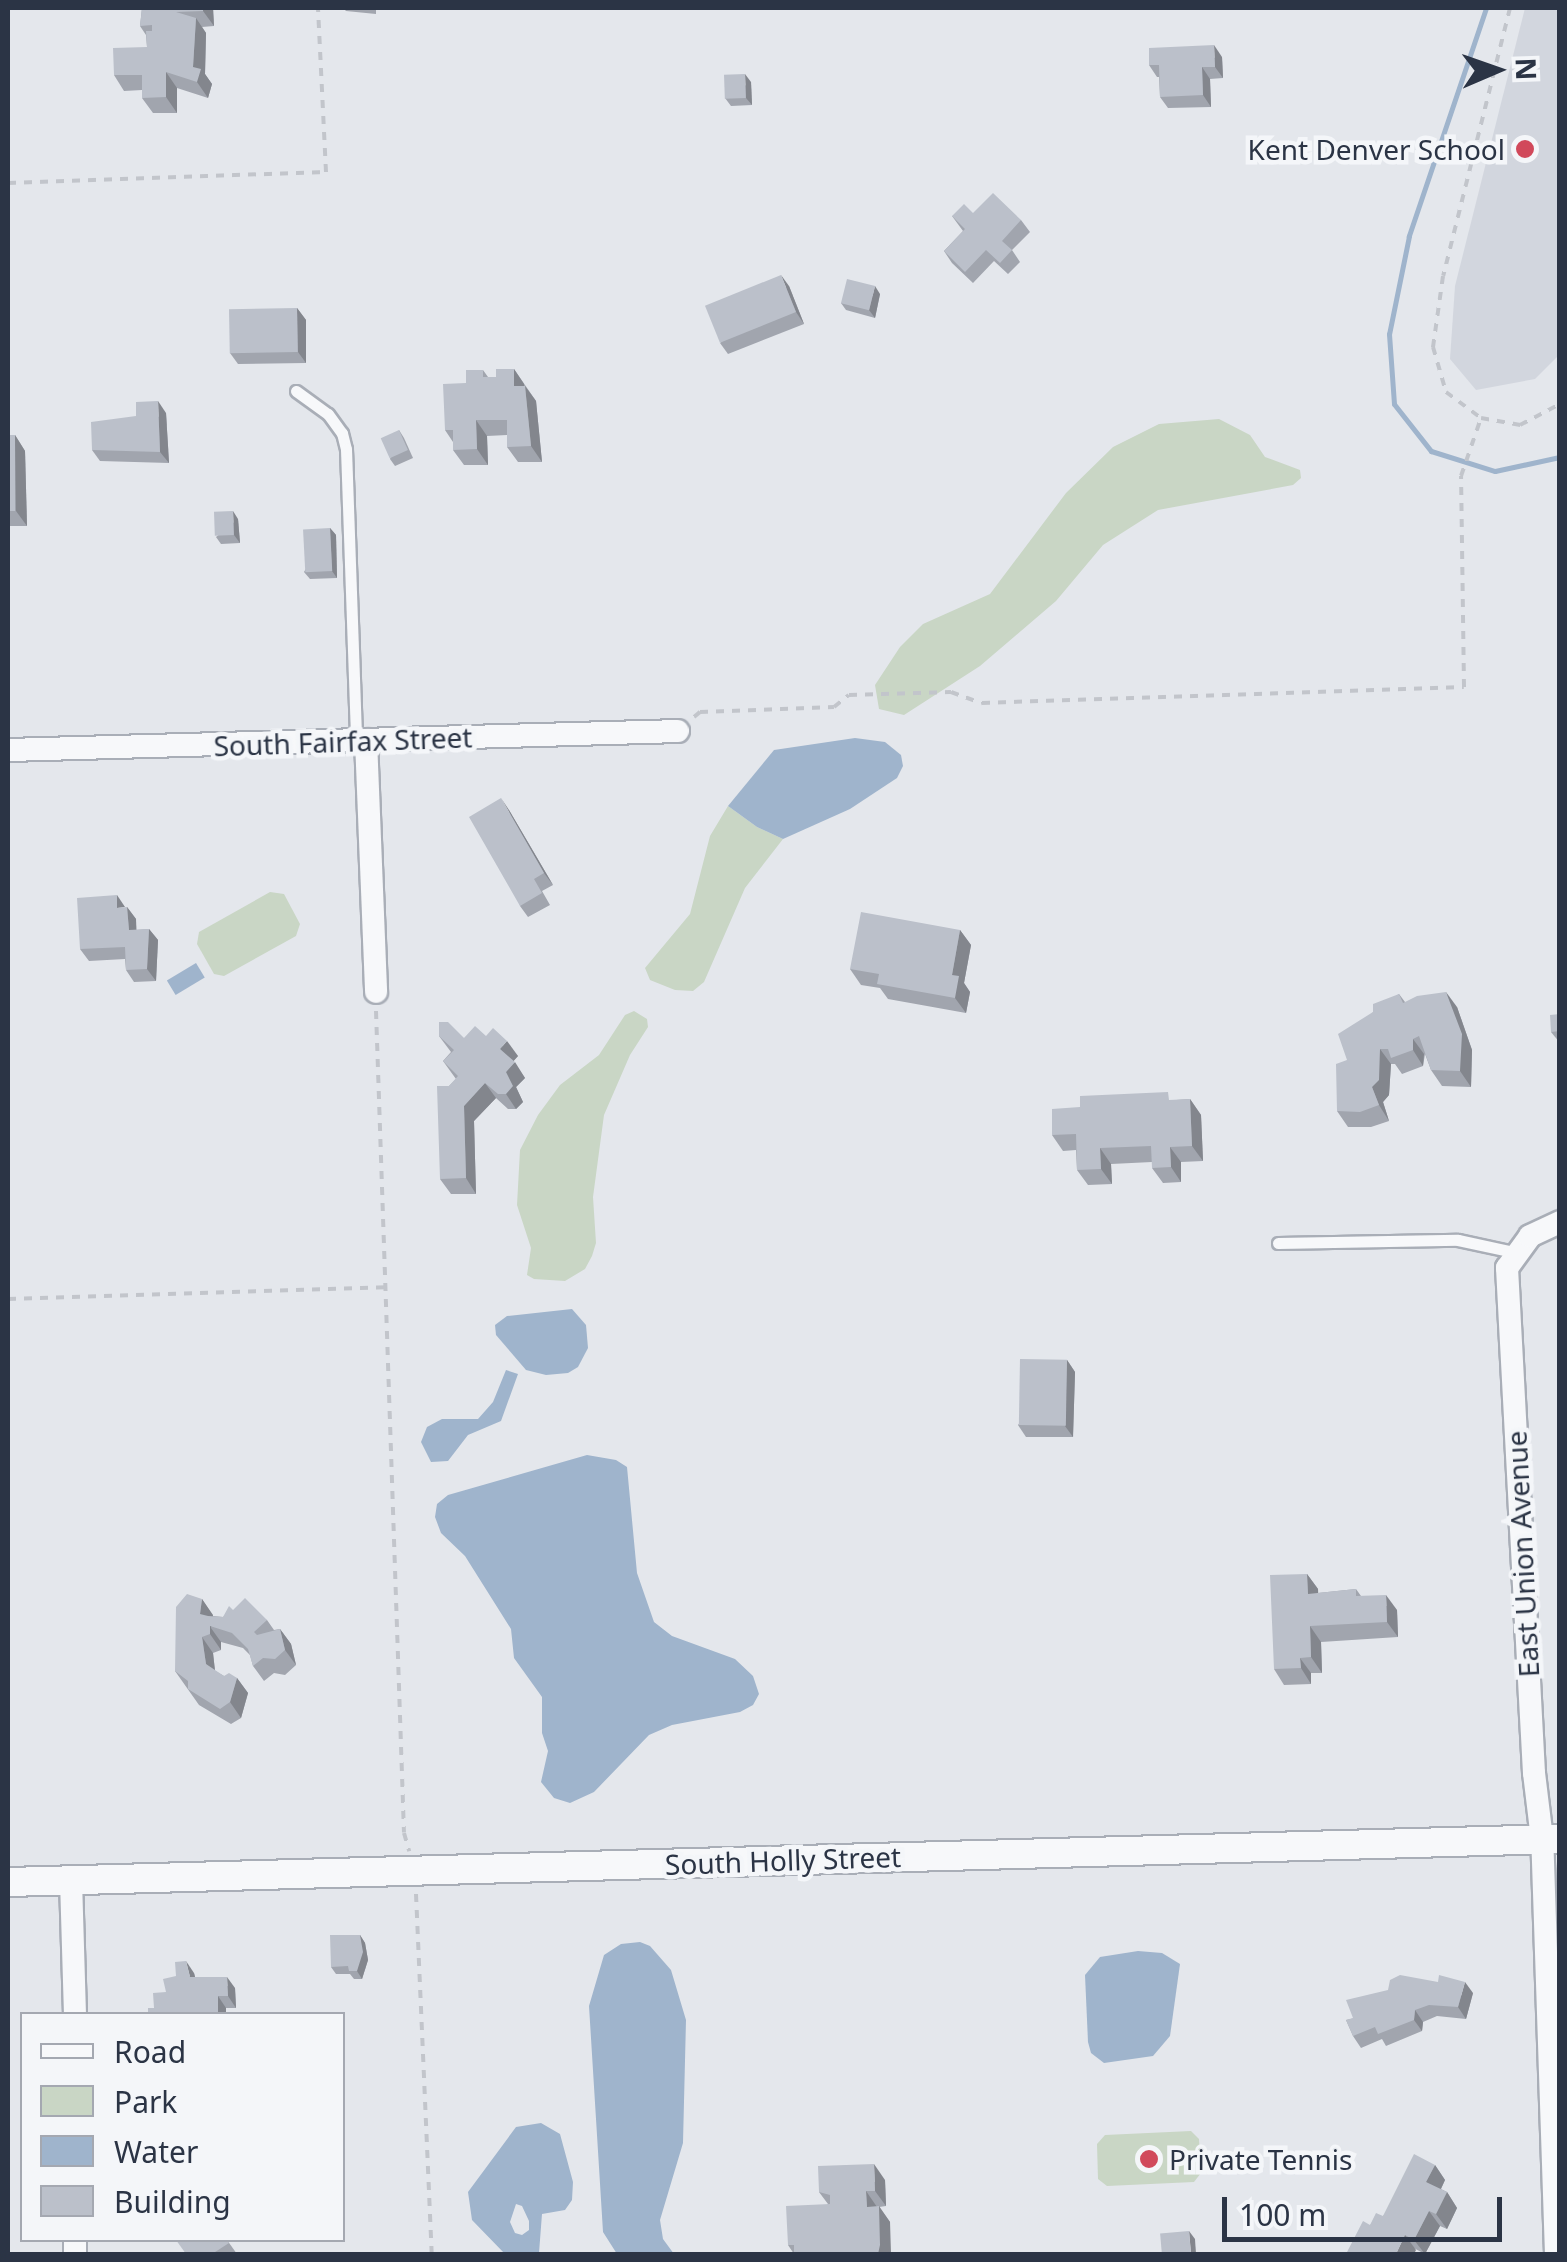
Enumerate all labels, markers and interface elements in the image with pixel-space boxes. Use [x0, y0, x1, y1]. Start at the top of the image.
north arrow [1447, 20, 1547, 120]
text: N [1508, 57, 1546, 81]
place label: Kent Denver School [1248, 132, 1505, 166]
marker: Kent Denver School [1514, 138, 1536, 160]
street label: South Fairfax Street [213, 720, 473, 762]
street label: East Union Avenue [1499, 1430, 1545, 1678]
street label: South Holly Street [664, 1839, 902, 1881]
legend [20, 2012, 345, 2242]
text: Road [114, 2031, 186, 2072]
text: Park [114, 2081, 177, 2122]
text: Water [114, 2131, 198, 2172]
place label: Private Tennis [1169, 2142, 1352, 2176]
marker: Private Tennis [1138, 2148, 1160, 2170]
scale bar [1227, 2177, 1507, 2239]
text: Building [114, 2181, 231, 2222]
text: 100 m [1239, 2194, 1326, 2235]

